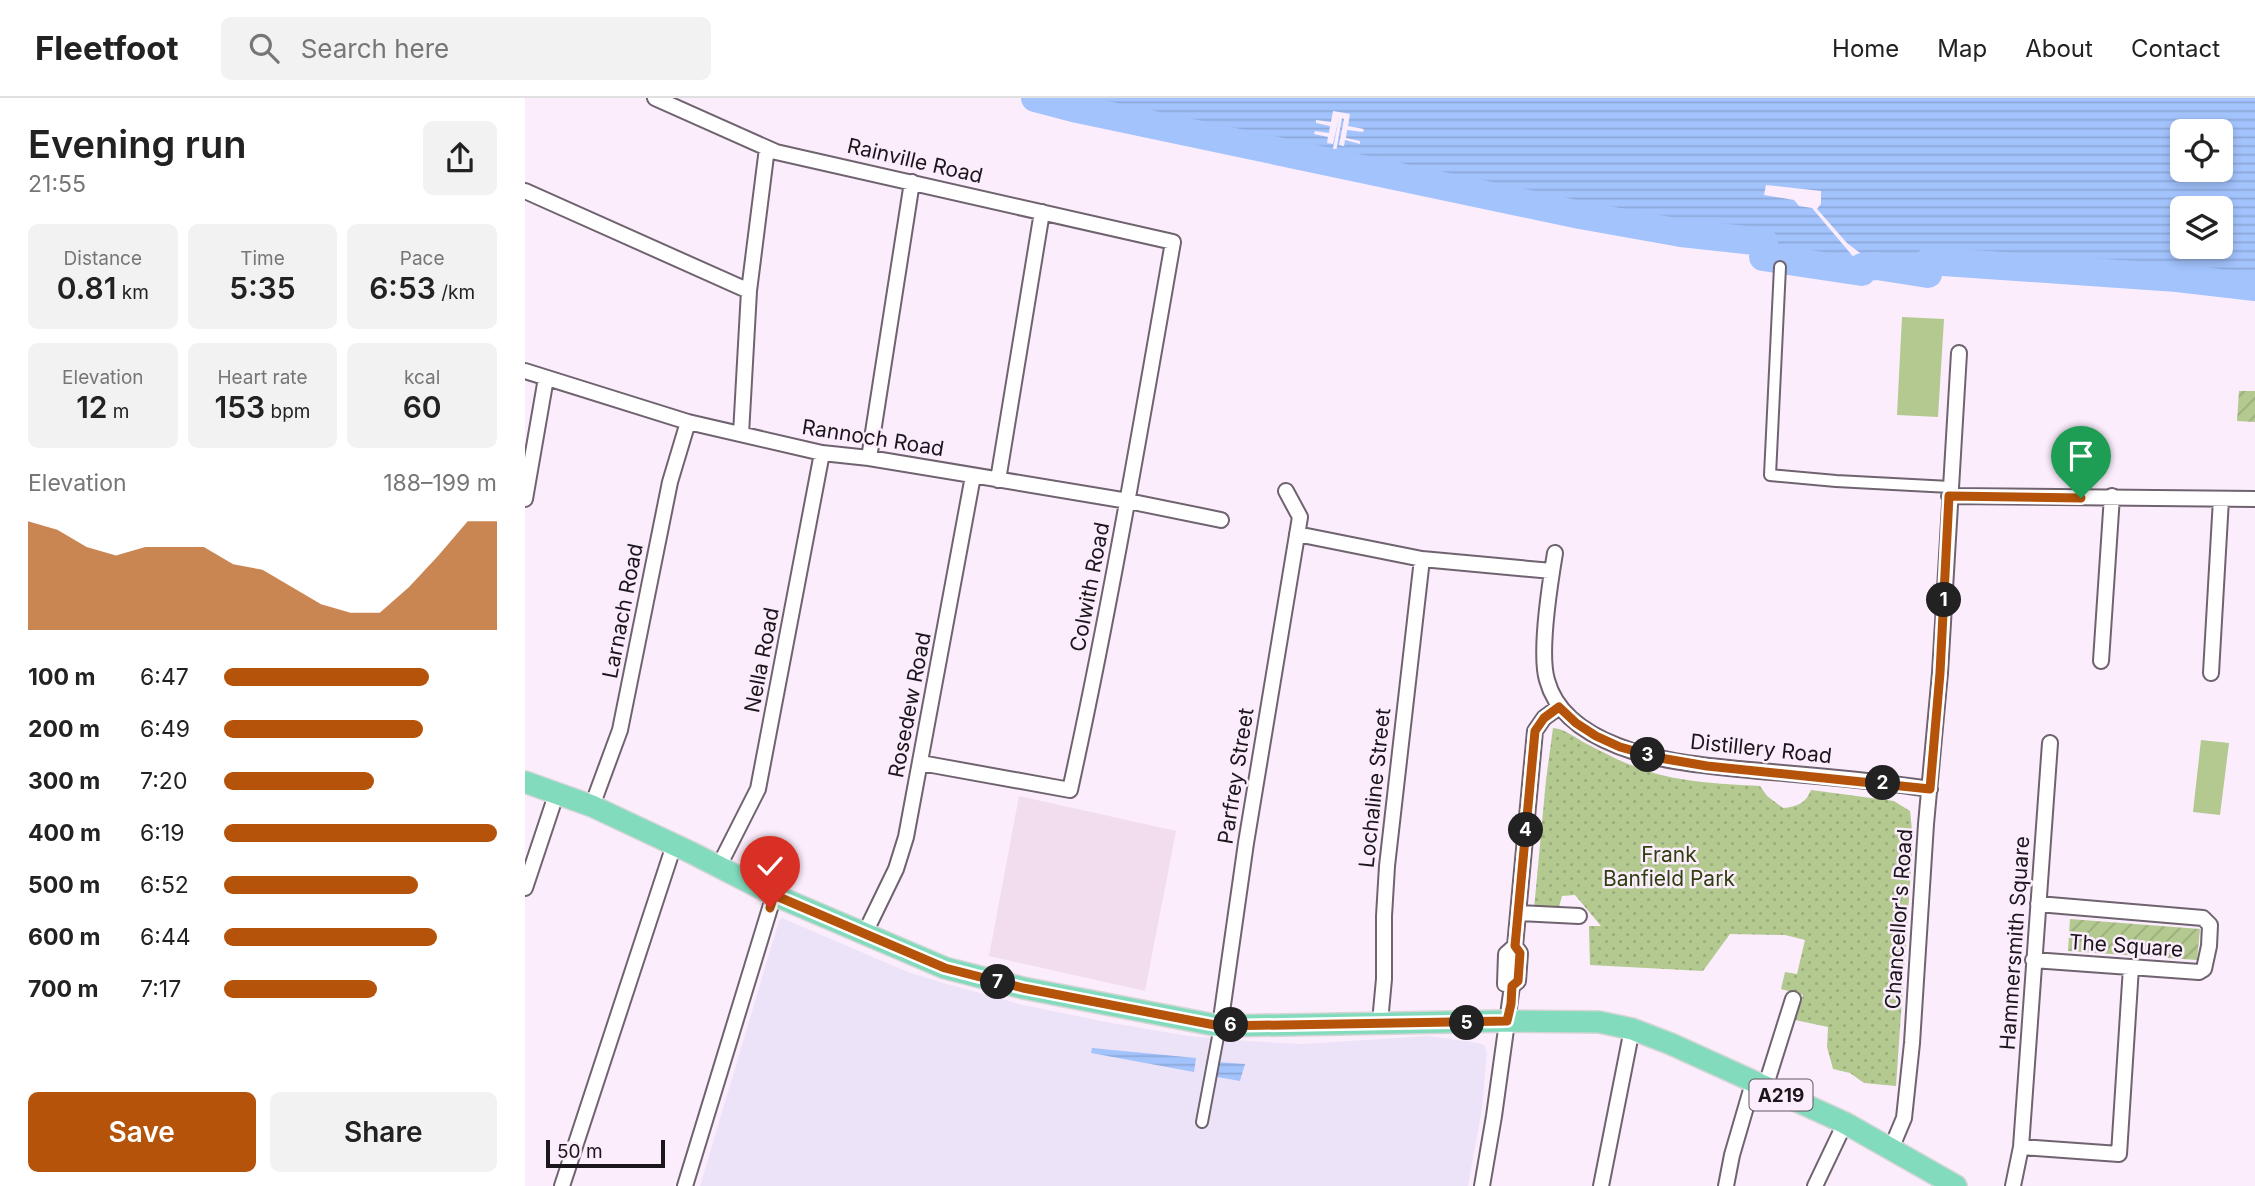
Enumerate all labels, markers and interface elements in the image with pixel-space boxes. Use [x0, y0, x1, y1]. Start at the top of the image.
search box [221, 17, 711, 80]
text: Fleetfoot [35, 28, 179, 68]
icon: search [245, 29, 283, 67]
text: Search here [301, 33, 449, 64]
text: Home [1832, 34, 1899, 63]
text: Map [1937, 34, 1987, 63]
text: About [2025, 34, 2093, 63]
text: Contact [2131, 34, 2220, 63]
map controls [2170, 119, 2233, 259]
button: locate [2170, 119, 2233, 182]
text: Evening run [28, 121, 246, 167]
button: share [423, 121, 497, 195]
street label: Rainville Road [845, 133, 985, 188]
text: 21:55 [28, 170, 86, 198]
button: layers [2170, 196, 2233, 259]
text: Distance [64, 247, 142, 270]
text: Time [240, 247, 285, 270]
text: Pace [400, 247, 445, 270]
text: 0.81 [57, 270, 116, 306]
text: 5:35 [229, 270, 296, 306]
text: 6:53 [369, 270, 436, 306]
text: km [116, 281, 149, 304]
text: /km [436, 281, 475, 304]
text: Elevation [62, 366, 144, 389]
text: Heart rate [217, 366, 307, 389]
text: kcal [404, 366, 440, 389]
text: 12 [76, 389, 108, 425]
text: 153 [215, 389, 265, 425]
text: 60 [403, 389, 442, 425]
text: m [108, 400, 130, 423]
text: bpm [265, 400, 310, 423]
street label: Rannoch Road [800, 414, 946, 461]
pin [2051, 426, 2111, 498]
icon: arrive [2062, 437, 2100, 475]
text: Elevation [28, 469, 127, 497]
text: 188–199 m [383, 469, 497, 497]
street label: Colwith Road [1065, 520, 1114, 654]
street label: Larnach Road [597, 541, 648, 681]
pin: 1 [1927, 582, 1961, 618]
text: 1 [1939, 588, 1948, 611]
street label: Nella Road [739, 605, 784, 715]
street label: Rosedew Road [883, 630, 936, 780]
text: 100 m [28, 663, 95, 691]
text: 6:47 [140, 663, 189, 691]
street label: Parfrey Street [1212, 706, 1259, 846]
street label: Lochaline Street [1354, 707, 1395, 869]
text: 200 m [28, 715, 100, 743]
text: 6:49 [140, 715, 190, 743]
street label: Distillery Road [1689, 729, 1833, 768]
pin: 3 [1631, 738, 1665, 772]
text: 3 [1641, 743, 1654, 766]
pin: 2 [1865, 766, 1901, 800]
text: 300 m [28, 767, 100, 795]
text: 7:20 [140, 767, 187, 795]
text: 2 [1877, 771, 1888, 794]
pin: 4 [1509, 812, 1543, 848]
text: 4 [1519, 818, 1532, 841]
text: 400 m [28, 819, 101, 847]
text: 6:19 [140, 819, 185, 847]
street label: Chancellor's Road [1880, 828, 1917, 1010]
street label: Hammersmith Square [1995, 835, 2034, 1051]
pin [740, 836, 800, 908]
park label: Frank Banfield Park [1603, 842, 1735, 891]
icon: check [751, 847, 789, 885]
text: 500 m [28, 871, 100, 899]
text: 6:52 [140, 871, 189, 899]
text: 600 m [28, 923, 100, 951]
text: 6:44 [140, 923, 191, 951]
street label: The Square [2068, 929, 2184, 962]
pin: 7 [981, 964, 1015, 1000]
text: 7 [992, 970, 1003, 993]
text: 700 m [28, 975, 98, 1003]
text: 7:17 [140, 975, 181, 1003]
pin: 5 [1450, 1006, 1485, 1040]
pin: 6 [1213, 1007, 1249, 1042]
text: 5 [1460, 1011, 1473, 1034]
text: 6 [1224, 1013, 1237, 1036]
road number: A219 [1749, 1079, 1813, 1110]
button: Save [28, 1092, 256, 1172]
button: Share [270, 1092, 497, 1172]
scale bar [546, 1137, 665, 1169]
text: 50 m [557, 1140, 603, 1163]

